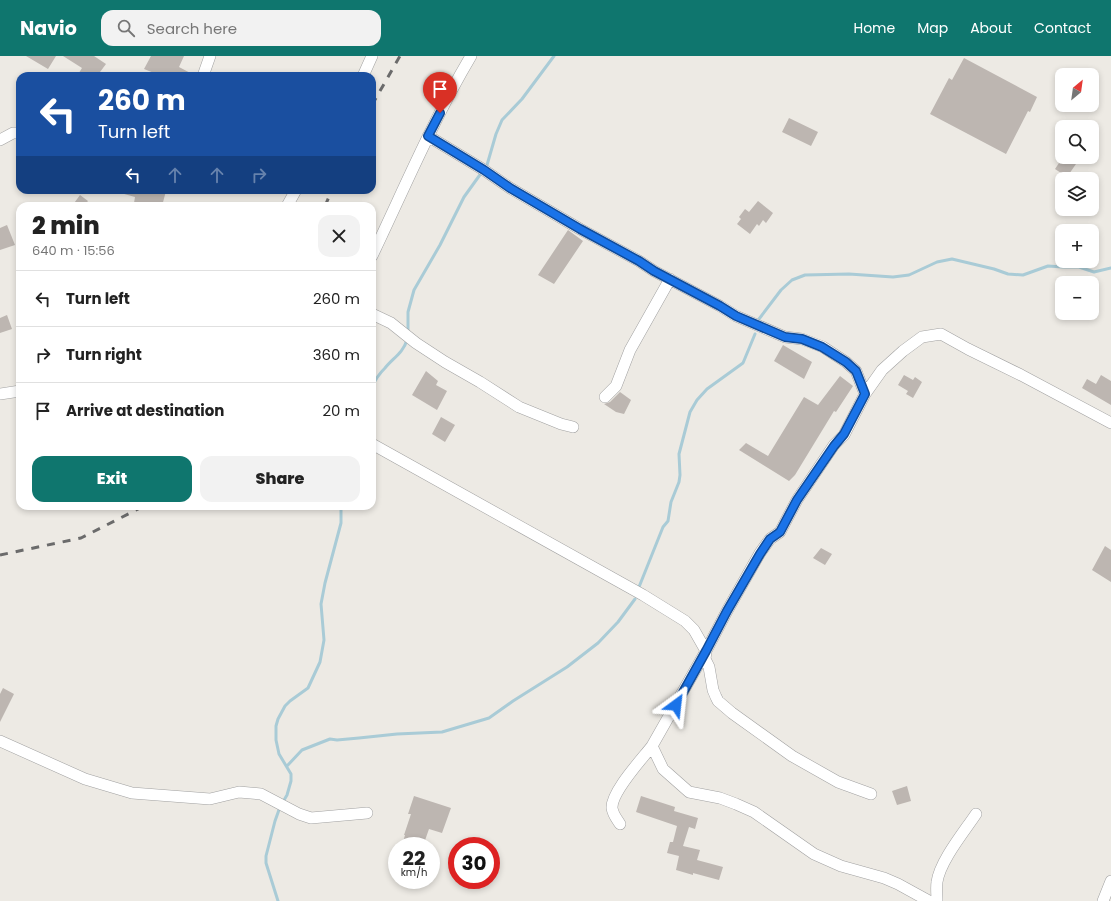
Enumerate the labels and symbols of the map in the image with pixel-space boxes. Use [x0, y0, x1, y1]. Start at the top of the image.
north arrow [1055, 68, 1099, 112]
pin [423, 72, 457, 113]
position arrow [655, 684, 697, 726]
speed limit sign: 30 [448, 837, 500, 889]

